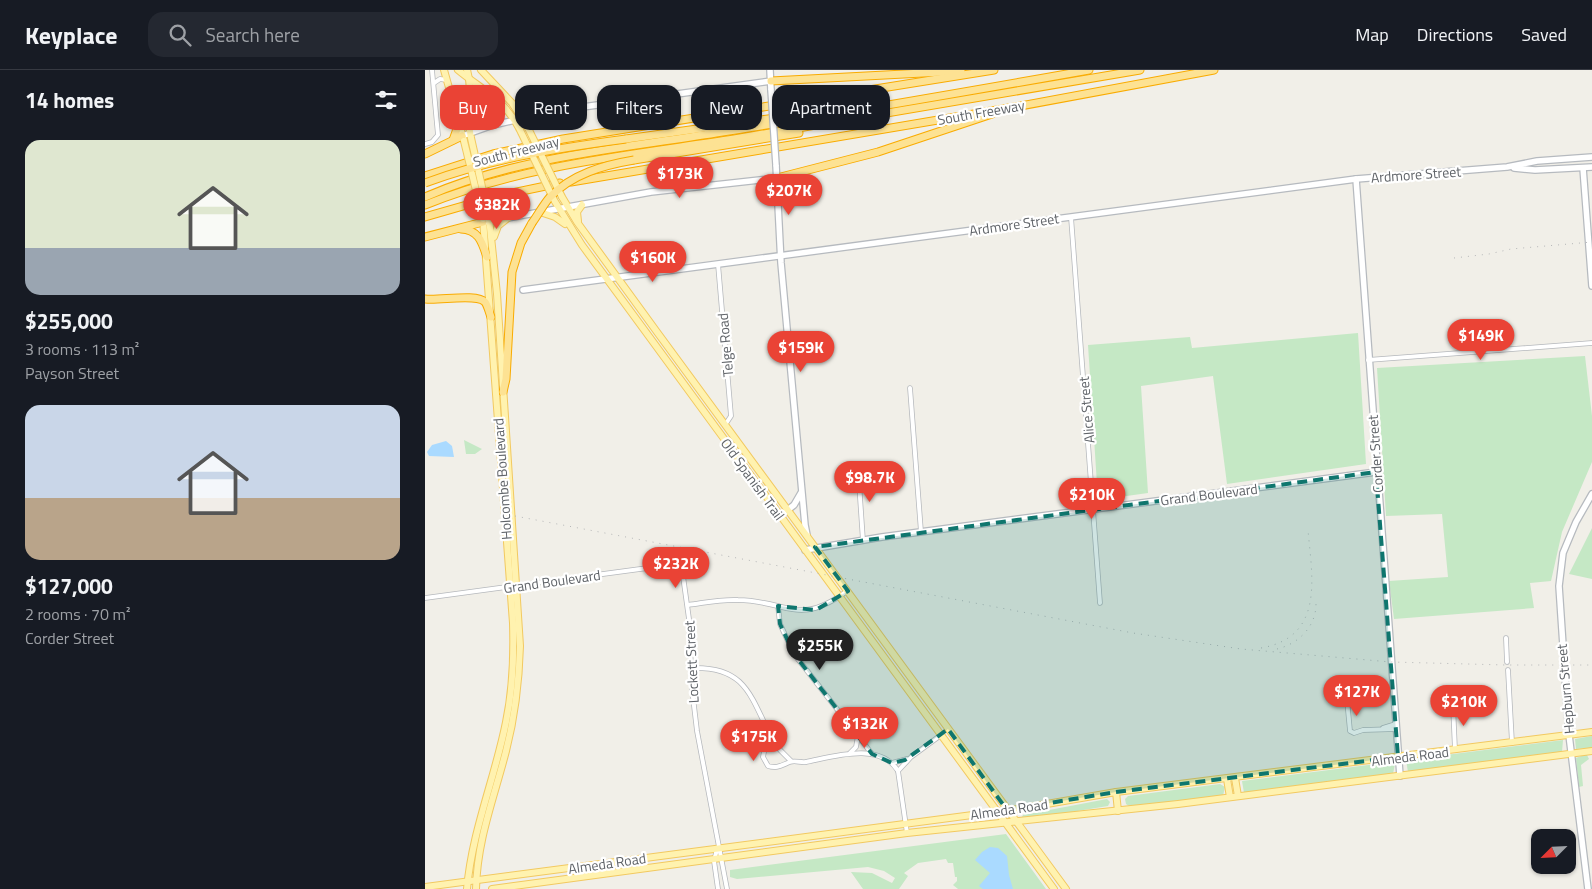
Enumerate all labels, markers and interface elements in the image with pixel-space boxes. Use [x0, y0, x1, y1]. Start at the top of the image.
search box [148, 12, 498, 57]
text: Keyplace [25, 17, 118, 53]
text: Search here [206, 20, 300, 49]
icon: search [166, 21, 194, 49]
text: Map [1355, 21, 1389, 48]
text: Directions [1417, 21, 1493, 48]
text: Saved [1521, 21, 1567, 48]
text: 14 homes [25, 84, 114, 116]
chip: Buy [440, 85, 505, 130]
chip: Rent [515, 85, 587, 130]
chip: Filters [597, 85, 681, 130]
chip: New [691, 85, 762, 130]
chip: Apartment [772, 85, 890, 130]
icon: filters [372, 86, 400, 114]
street label: South Freeway [936, 94, 1026, 130]
street label: South Freeway [471, 130, 561, 172]
pin: $173K [645, 156, 715, 199]
street label: Ardmore Street [1370, 160, 1462, 188]
text: $173K [657, 161, 703, 185]
icon: home [168, 173, 258, 263]
pin: $207K [754, 174, 824, 216]
text: $207K [766, 178, 812, 202]
pin: $382K [462, 188, 532, 230]
text: $382K [474, 192, 520, 216]
street label: Ardmore Street [968, 207, 1060, 241]
pin: $160K [618, 240, 688, 283]
text: $160K [630, 245, 676, 269]
text: $255,000 [25, 305, 113, 337]
street label: Telge Road [712, 312, 738, 378]
pin: $149K [1446, 318, 1516, 361]
text: $149K [1458, 323, 1504, 347]
pin: $159K [766, 330, 836, 373]
text: $159K [778, 335, 824, 359]
text: 3 rooms · 113 m² [25, 337, 139, 361]
text: Payson Street [25, 361, 119, 385]
street label: Alice Street [1073, 376, 1099, 444]
street label: Corder Street [1362, 414, 1388, 494]
street label: Holcombe Boulevard [487, 417, 517, 541]
street label: Old Spanish Trail [716, 434, 790, 524]
icon: home [168, 438, 258, 528]
pin: $98.7K [829, 460, 911, 503]
text: $98.7K [845, 465, 895, 489]
pin: $210K [1057, 478, 1127, 520]
street label: Grand Boulevard [1159, 478, 1259, 510]
text: $210K [1069, 482, 1115, 506]
pin: $232K [641, 546, 711, 589]
text: $232K [653, 551, 699, 575]
street label: Grand Boulevard [502, 564, 602, 598]
text: $127,000 [25, 570, 113, 602]
text: 2 rooms · 70 m² [25, 602, 130, 626]
street label: Lockett Street [678, 620, 704, 704]
text: Corder Street [25, 626, 114, 650]
pin: $255K [785, 628, 855, 671]
text: $255K [797, 633, 843, 657]
street label: Hepburn Street [1551, 643, 1579, 735]
pin: $127K [1322, 674, 1392, 717]
text: $127K [1334, 679, 1380, 703]
pin: $210K [1429, 684, 1499, 727]
text: $210K [1441, 689, 1487, 713]
pin: $132K [830, 706, 900, 749]
text: $132K [842, 711, 888, 735]
pin: $175K [719, 720, 789, 762]
text: $175K [731, 724, 777, 748]
street label: Almeda Road [1370, 741, 1450, 771]
street label: Almeda Road [969, 793, 1049, 825]
north arrow [1531, 829, 1576, 874]
map controls [1531, 829, 1576, 874]
street label: Almeda Road [567, 847, 647, 879]

